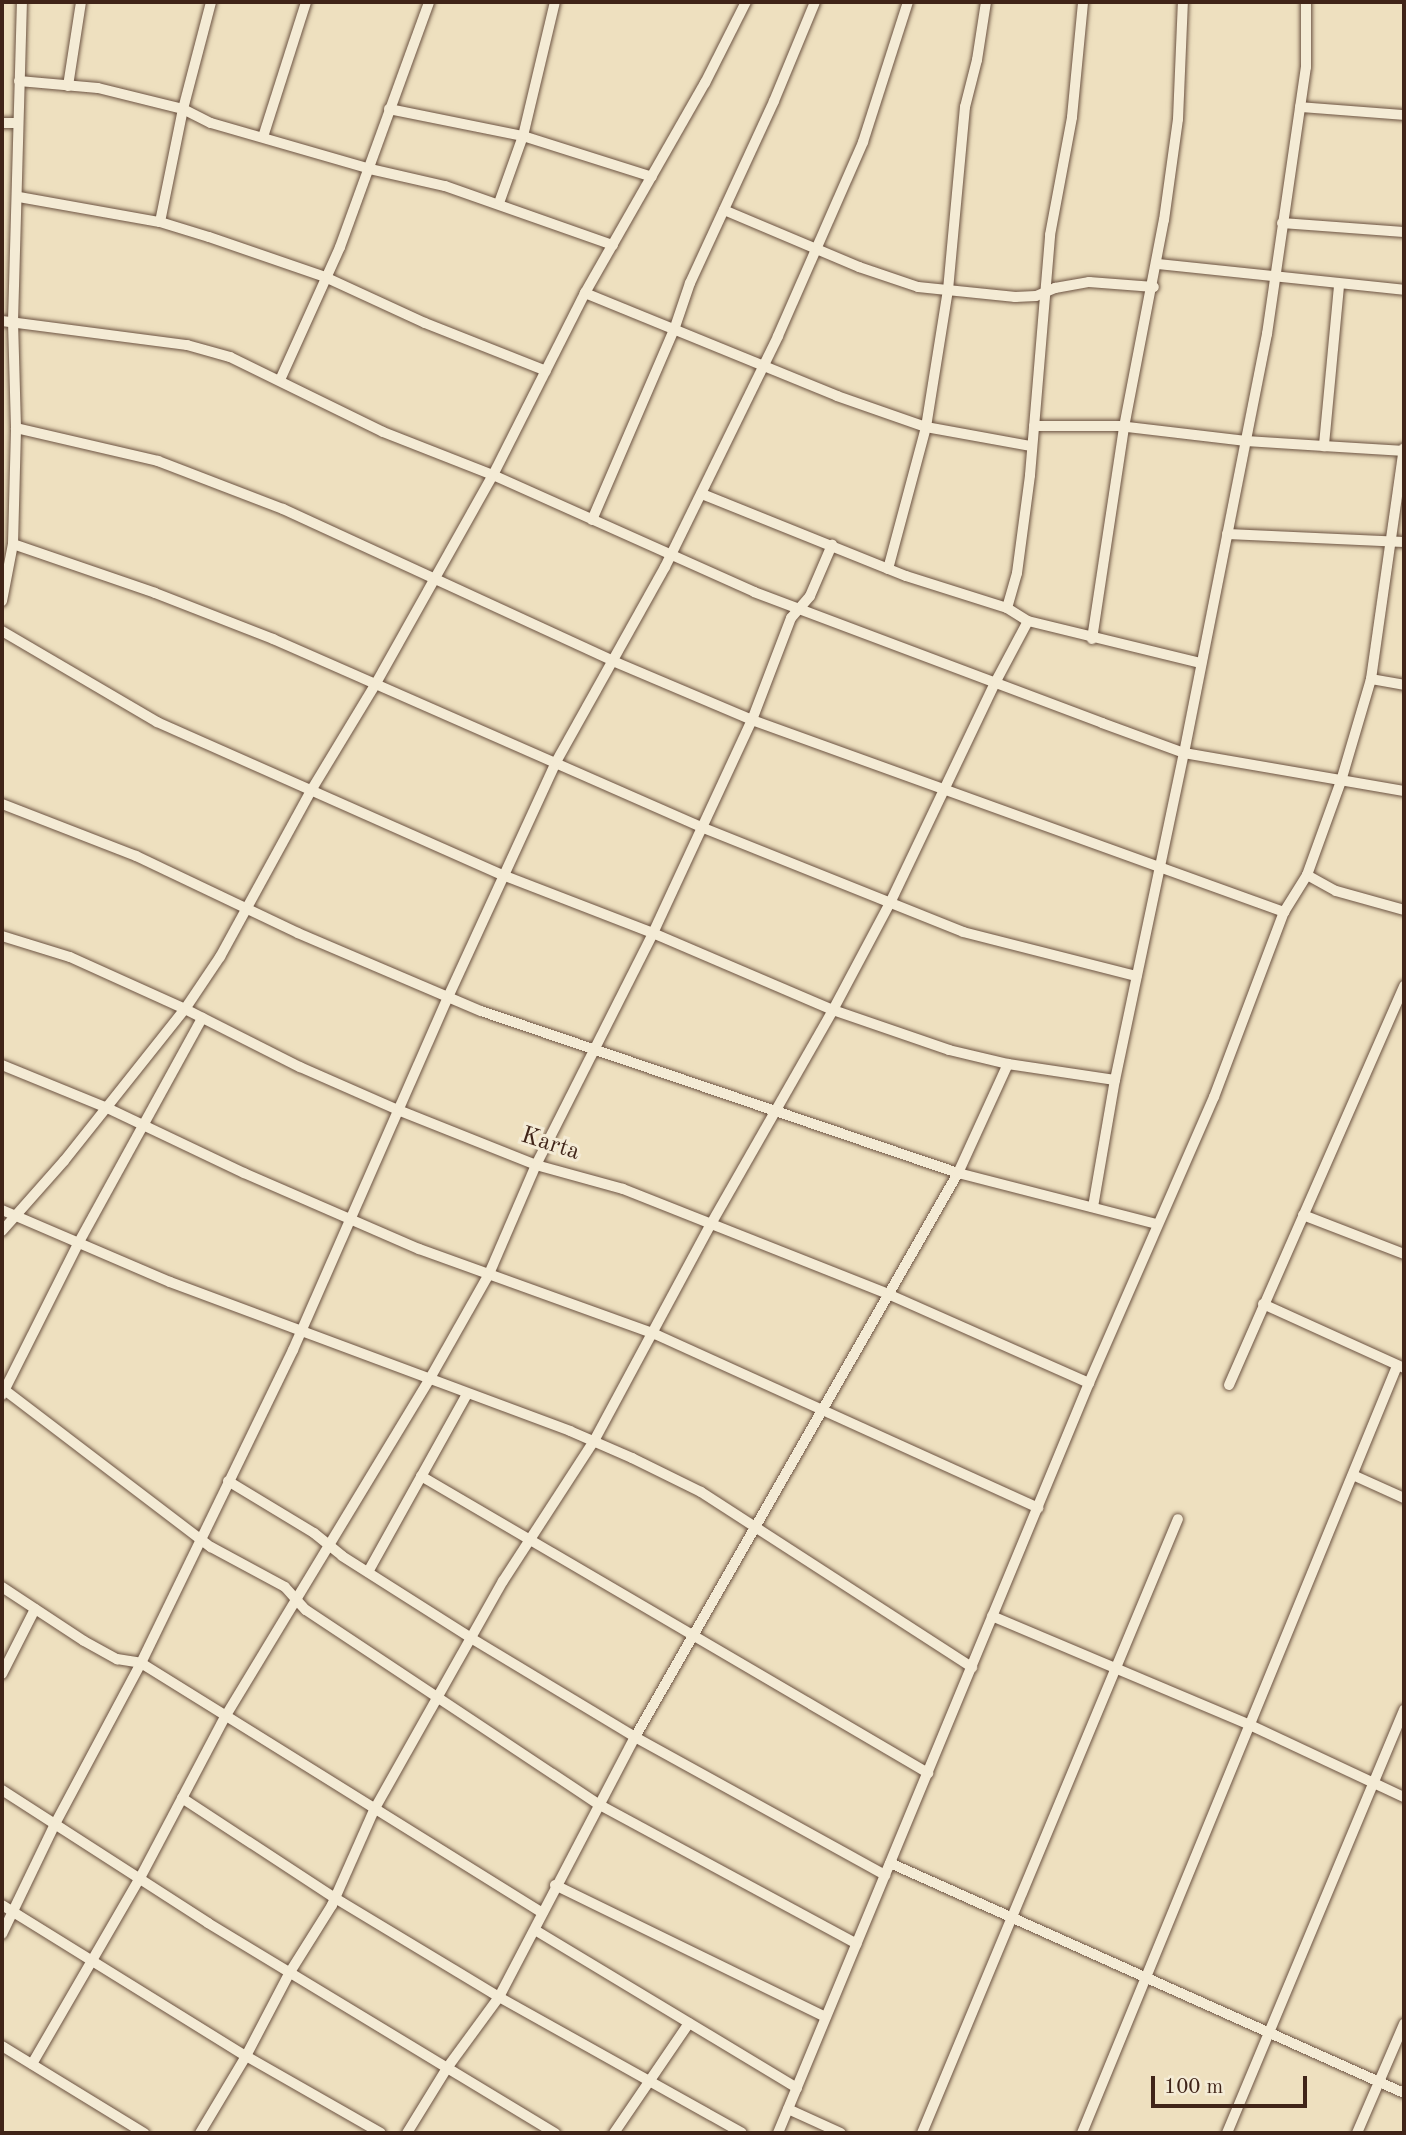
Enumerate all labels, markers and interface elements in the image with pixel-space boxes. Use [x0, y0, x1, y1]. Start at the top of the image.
street label: Karta [517, 1122, 583, 1168]
scale bar [1154, 2062, 1310, 2106]
text: 100 m [1164, 2077, 1223, 2098]

